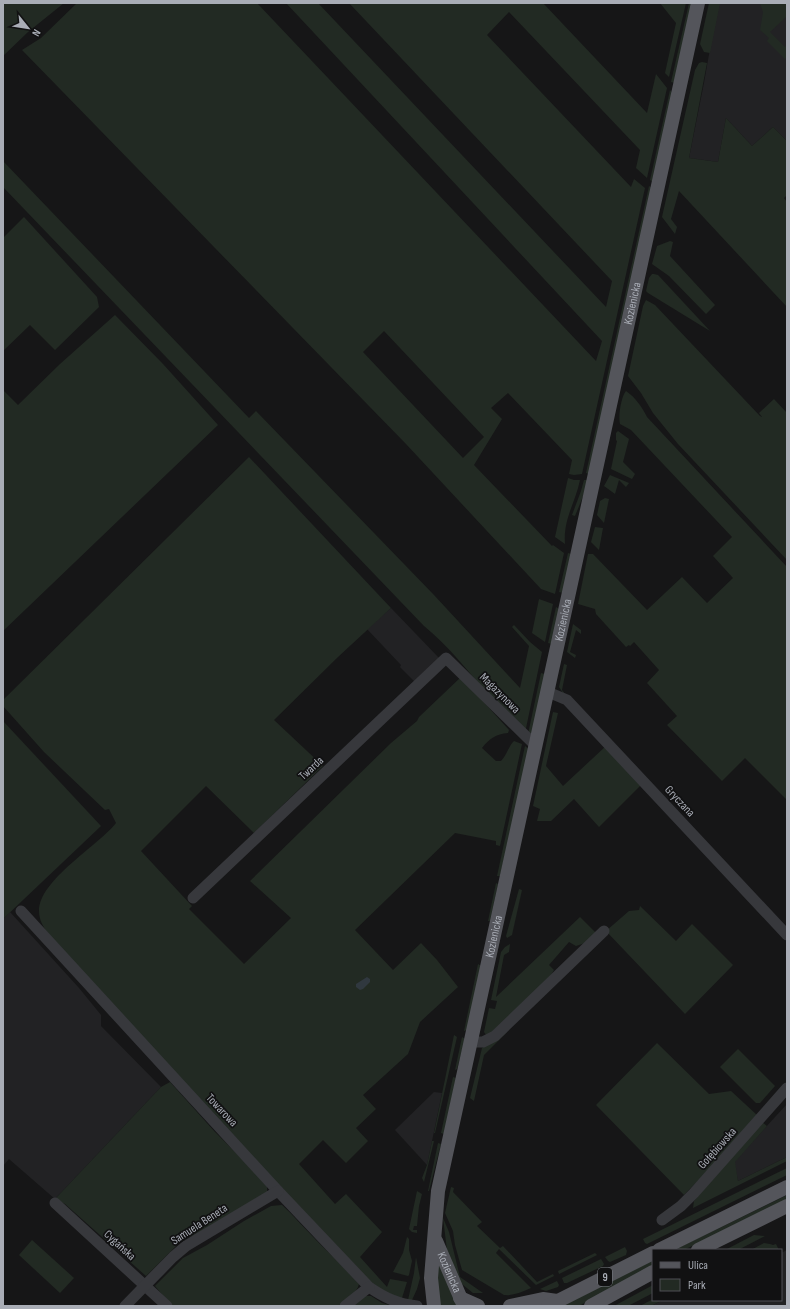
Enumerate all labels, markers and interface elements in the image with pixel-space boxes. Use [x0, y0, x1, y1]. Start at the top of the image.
north arrow [8, 8, 48, 48]
text: N [29, 27, 43, 39]
street label: Kozienicka [621, 281, 645, 326]
street label: Kozienicka [552, 597, 575, 643]
street label: Magazynowa [476, 670, 523, 717]
street label: Twarda [296, 753, 327, 784]
street label: Gryczana [661, 783, 698, 820]
street label: Kozienicka [482, 914, 506, 959]
street label: Towarowa [203, 1091, 241, 1130]
street label: Gołębiowska [695, 1124, 740, 1172]
street label: Samuela Beneta [168, 1200, 231, 1248]
street label: Cygańska [101, 1227, 139, 1264]
legend [652, 1249, 782, 1301]
street label: Kozienicka [434, 1250, 465, 1295]
text: Ulica [688, 1258, 708, 1273]
road number: 9 [598, 1268, 612, 1286]
text: Park [688, 1278, 706, 1293]

